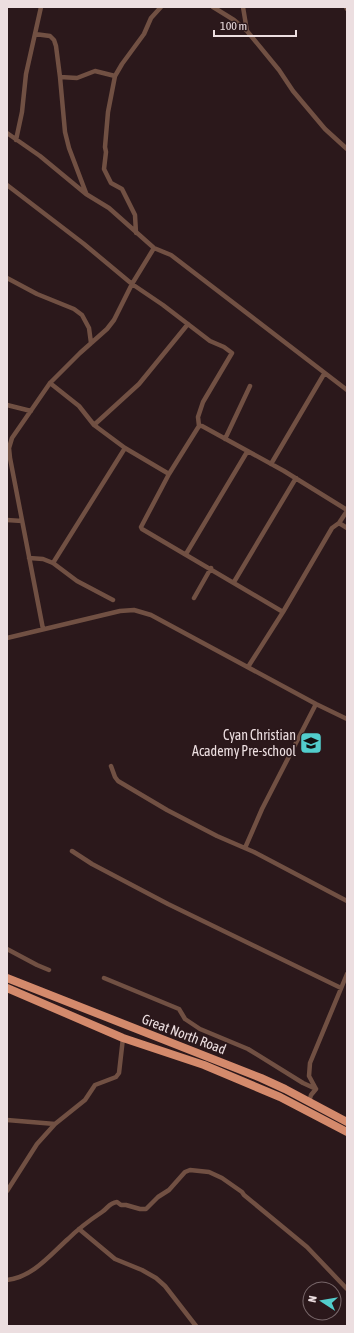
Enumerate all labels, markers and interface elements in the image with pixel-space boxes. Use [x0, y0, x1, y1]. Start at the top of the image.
scale bar [214, 12, 296, 38]
text: 100 m [220, 19, 247, 33]
place label: Cyan Christian Academy Pre-school [192, 727, 296, 759]
school or university icon: Cyan Christian Academy Pre-school [298, 730, 324, 756]
street label: Great North Road [140, 1011, 228, 1057]
north arrow [302, 1281, 342, 1321]
text: N [306, 1294, 319, 1303]

